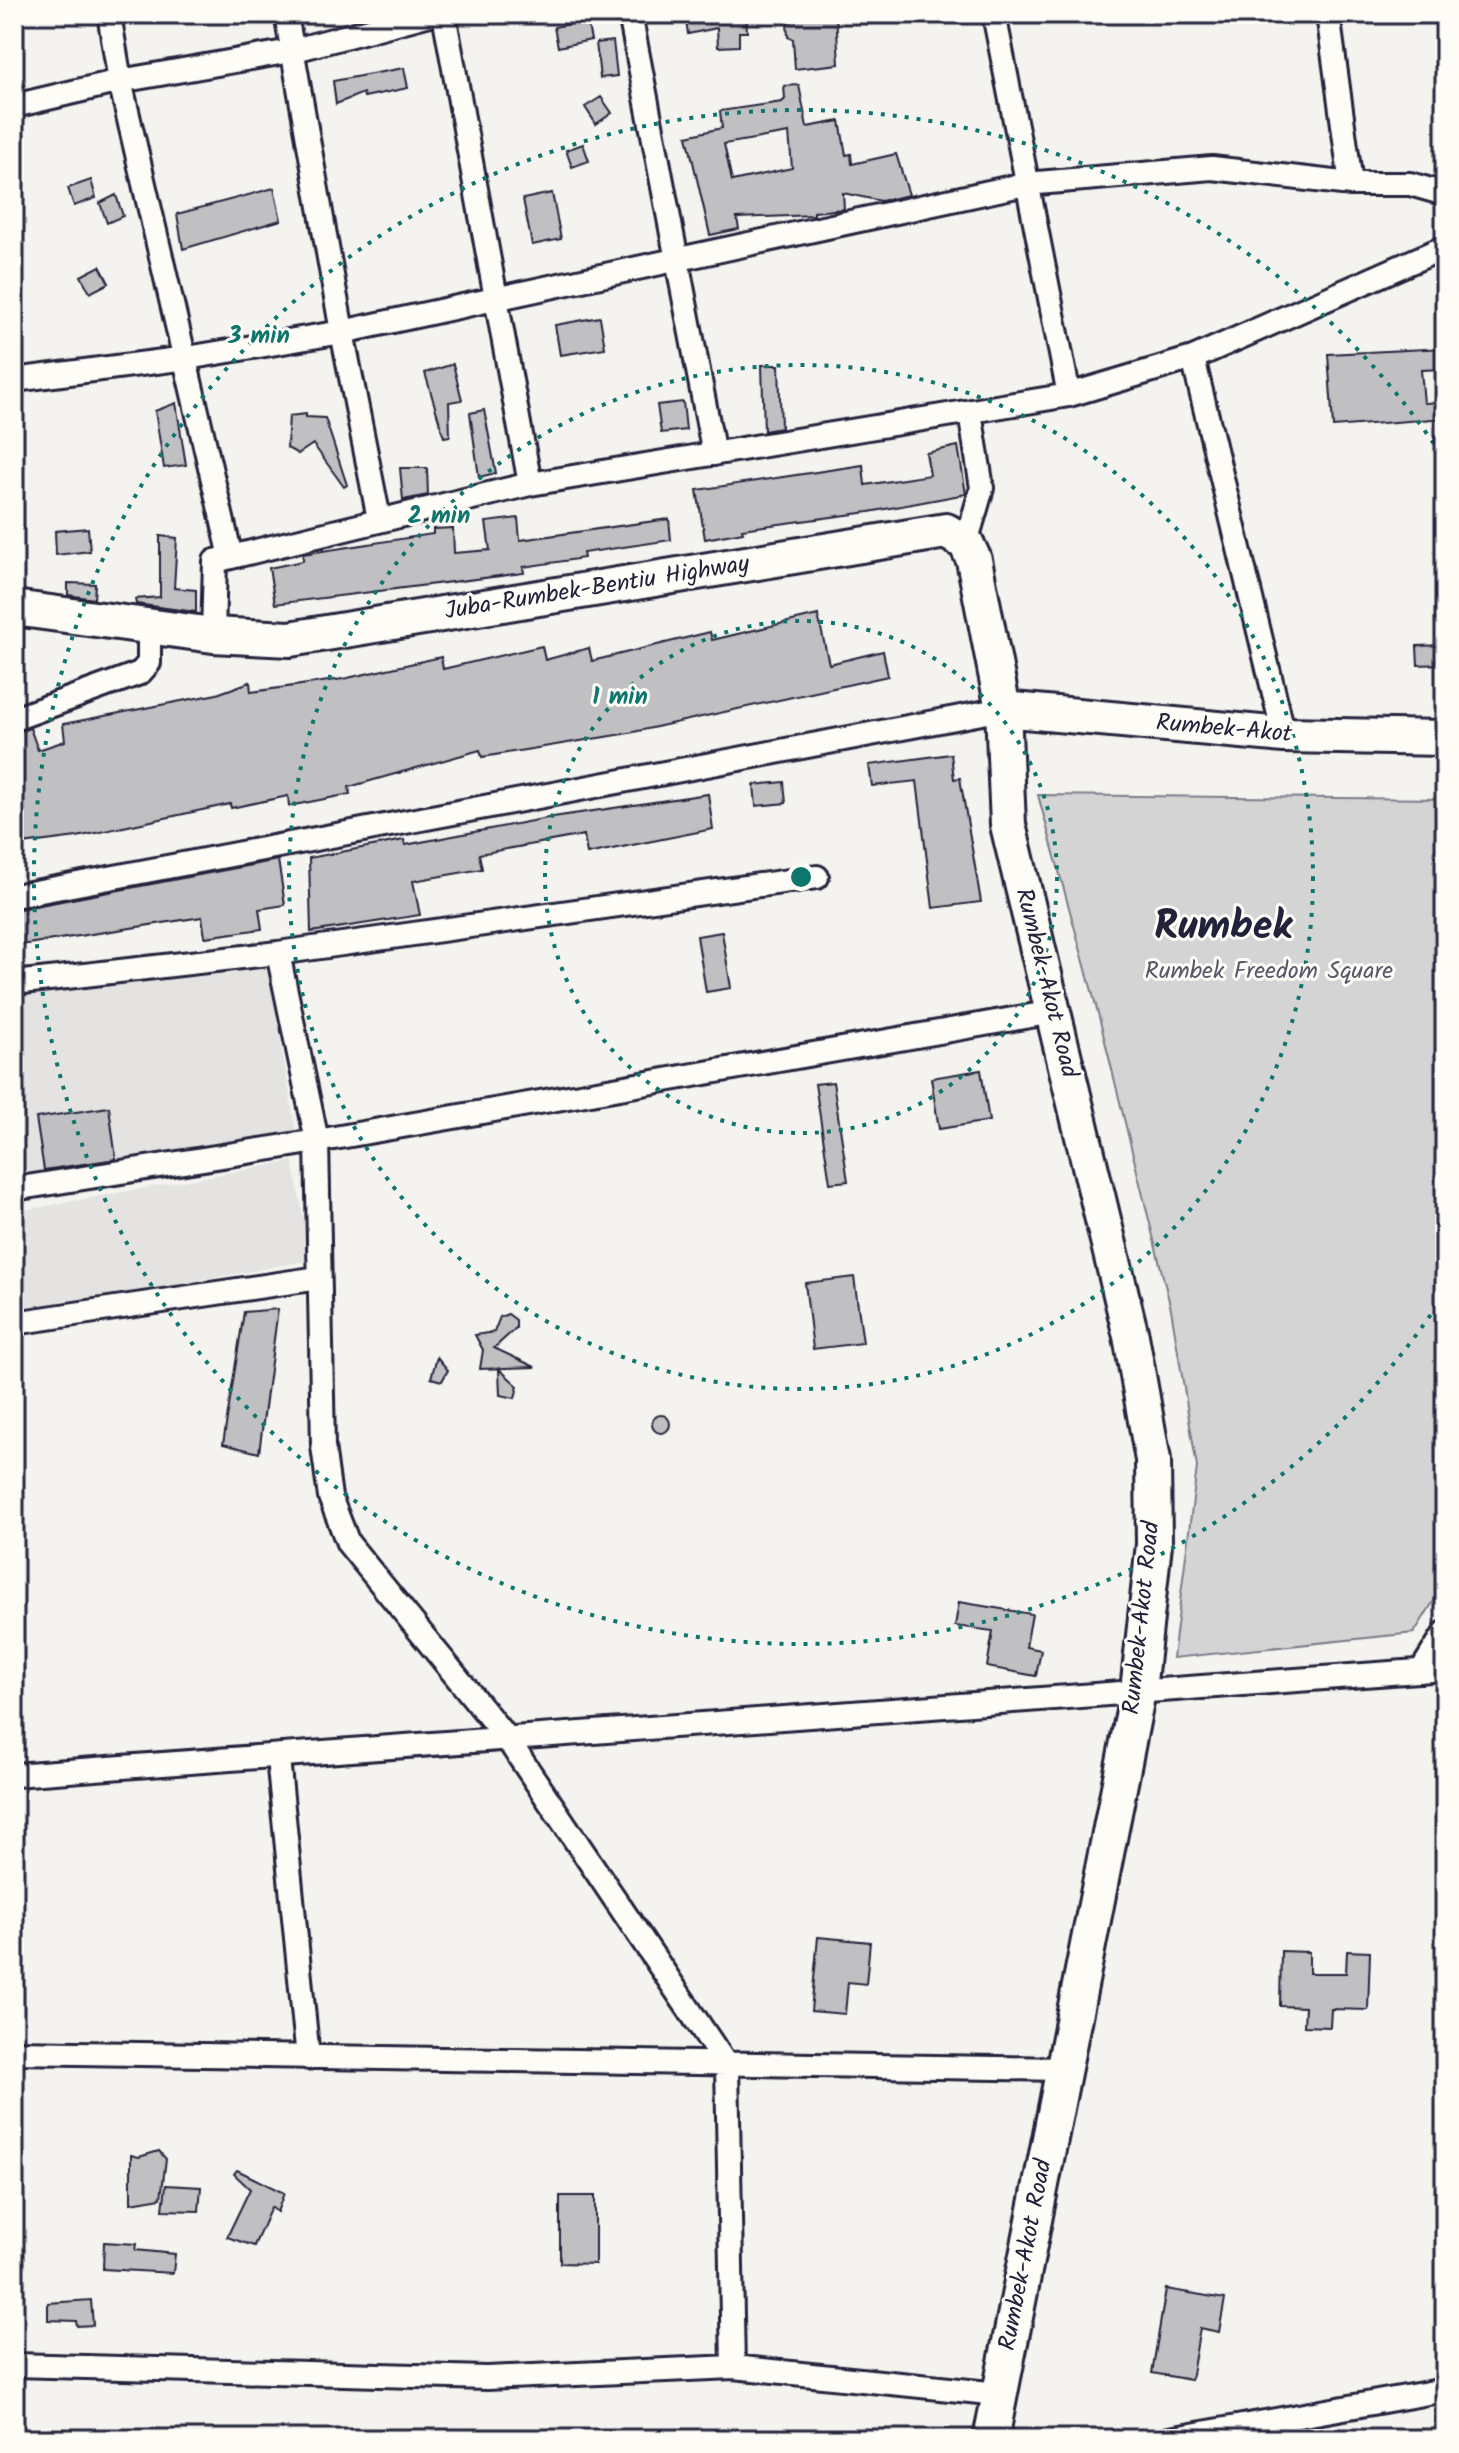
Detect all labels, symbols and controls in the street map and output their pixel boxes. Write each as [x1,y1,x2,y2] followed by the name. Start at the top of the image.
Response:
[227,317,290,356] text: 3 min
[408,497,470,536] text: 2 min
[442,545,753,631] street label: Juba-Rumbek-Bentiu Highway
[592,678,648,717] text: 1 min
[1154,704,1294,754] street label: Rumbek-Akot
[787,863,815,891] centre of rings
[1004,884,1089,1083] street label: Rumbek-Akot Road
[1154,895,1293,959] district label: Rumbek
[1145,952,1393,991] park label: Rumbek Freedom Square
[1112,1518,1172,1717] street label: Rumbek-Akot Road
[988,2155,1064,2354] street label: Rumbek-Akot Road

